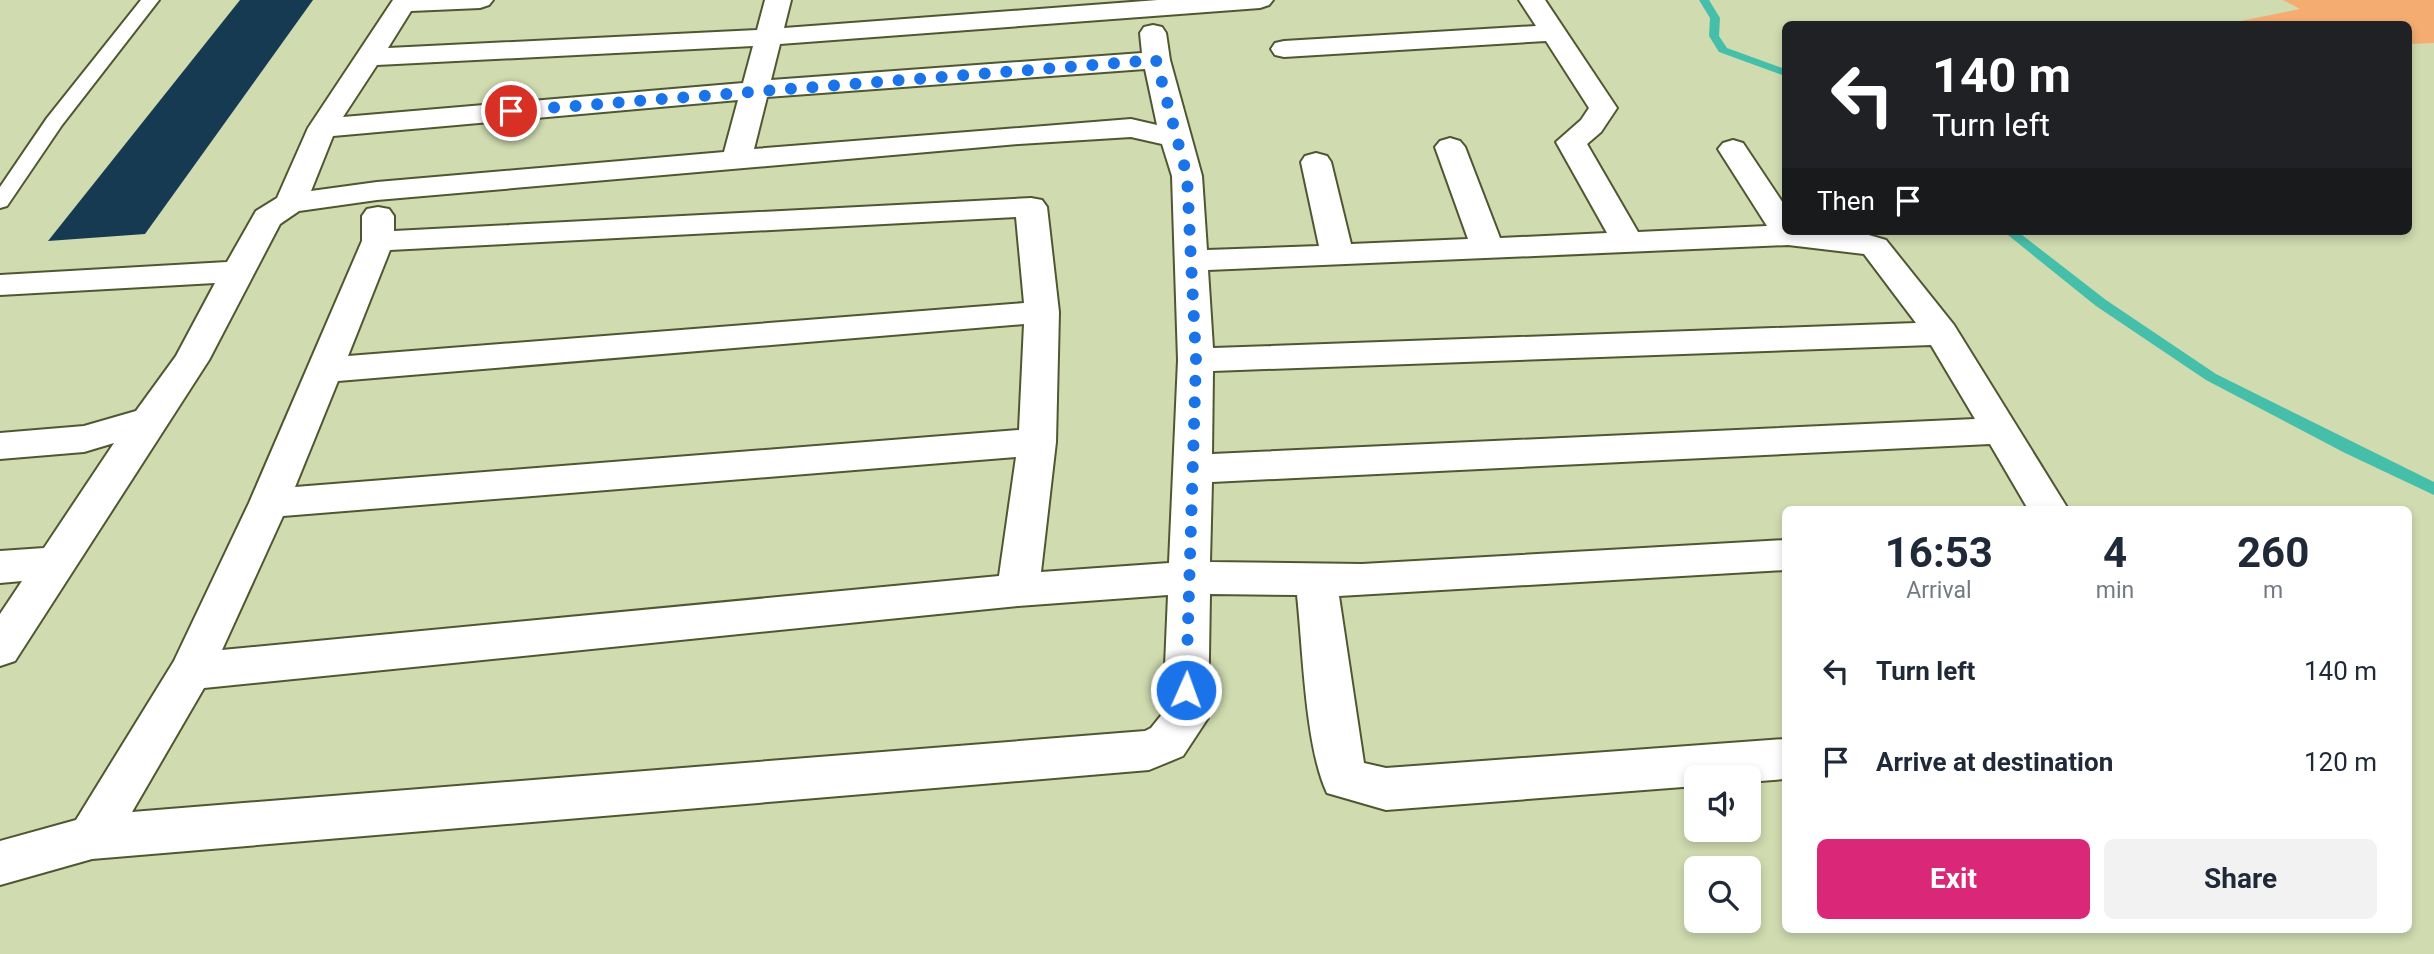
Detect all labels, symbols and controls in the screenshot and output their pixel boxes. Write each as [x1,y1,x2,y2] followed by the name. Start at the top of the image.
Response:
[1932,47,2071,104] text: 140 m
[1817,49,1908,140] icon: left
[481,81,541,141] pin
[492,92,530,130] icon: arrive
[1932,106,2050,144] text: Turn left
[1889,182,1927,220] icon: arrive
[1817,186,1875,216] text: Then
[1885,528,1993,577] text: 16:53
[2103,528,2127,577] text: 4
[2237,528,2309,577] text: 260
[1906,577,1972,604] text: Arrival
[2096,577,2134,604] text: min
[2263,577,2283,604] text: m
[1817,652,1855,690] icon: left
[1149,653,1223,727] position arrow
[1876,656,1975,686] text: Turn left
[2304,656,2377,686] text: 140 m
[1817,743,1855,781] icon: arrive
[1876,747,2113,777] text: Arrive at destination
[2304,747,2377,777] text: 120 m
[1684,765,1761,933] map controls
[1684,765,1761,842] button: sound
[1817,839,2090,919] button: Exit
[2104,839,2377,919] button: Share
[1684,856,1761,933] button: search

